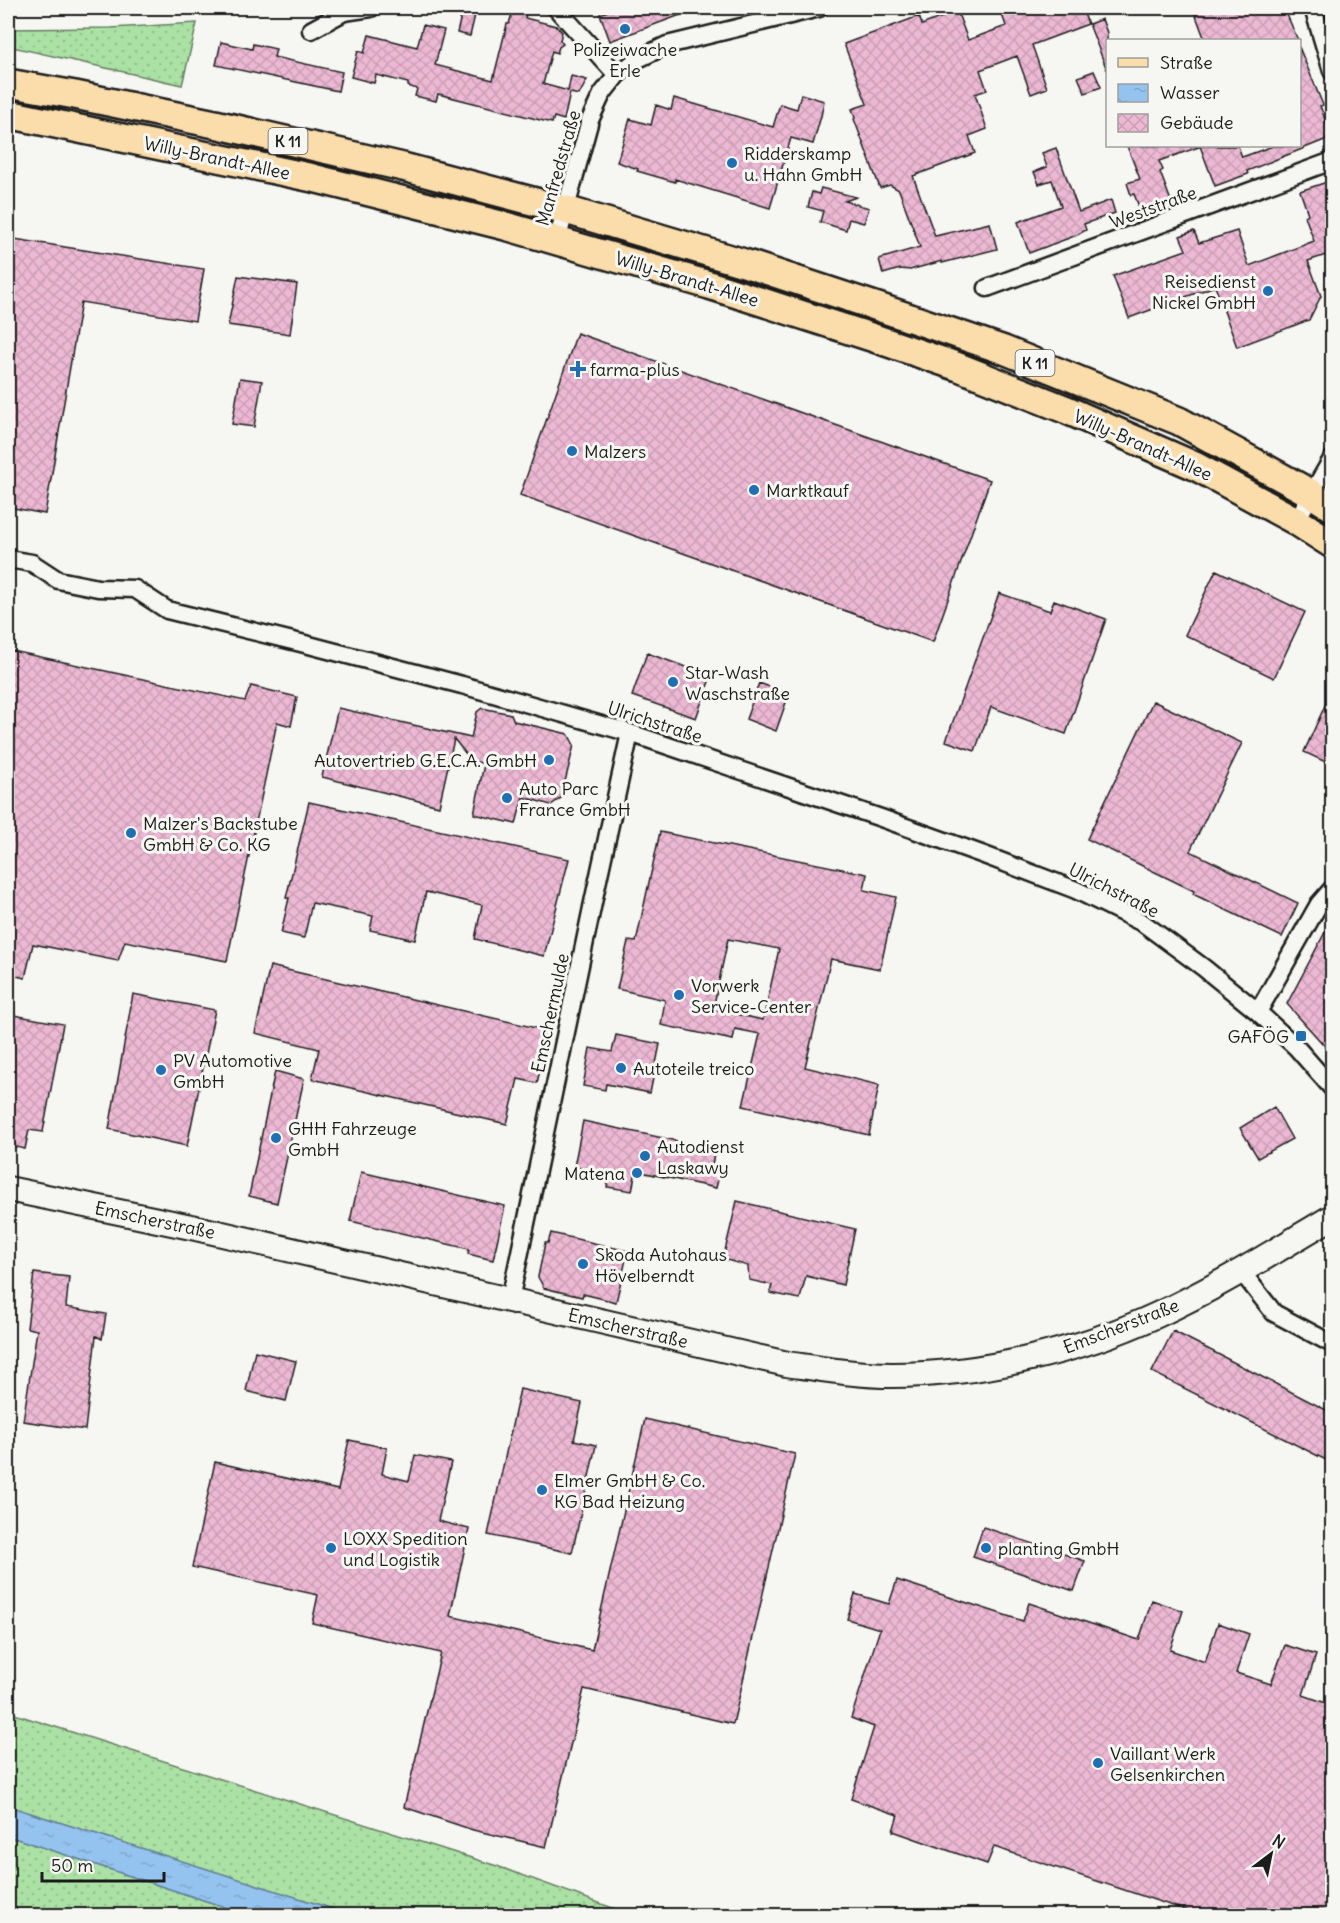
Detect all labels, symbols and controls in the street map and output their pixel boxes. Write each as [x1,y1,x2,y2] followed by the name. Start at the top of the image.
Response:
[618,22,632,36] marker: Polizeiwache Erle
[573,38,677,82] place label: Polizeiwache Erle
[1106,39,1301,147] legend
[1160,51,1213,74] text: Straße
[1160,81,1220,104] text: Wasser
[531,108,585,228] street label: Manfredstraße
[1160,111,1233,134] text: Gebäude
[268,128,308,154] road number: K 11
[142,131,292,185] street label: Willy-Brandt-Allee
[744,142,863,186] place label: Ridderskamp u. Hahn GmbH
[725,156,739,170] marker: Ridderskamp u. Hahn GmbH
[1106,181,1200,233] street label: Weststraße
[612,246,762,312] street label: Willy-Brandt-Allee
[1152,270,1256,314] place label: Reisedienst Nickel GmbH
[1261,284,1275,298] marker: Reisedienst Nickel GmbH
[1016,350,1054,376] road number: K 11
[590,358,680,381] place label: farma-plus
[571,362,585,376] marker: farma-plus
[1070,404,1216,486] street label: Willy-Brandt-Allee
[584,440,646,463] place label: Malzers
[565,444,579,458] marker: Malzers
[766,479,850,502] place label: Marktkauf
[747,483,761,497] marker: Marktkauf
[685,661,790,705] place label: Star-Wash Waschstraße
[666,675,680,689] marker: Star-Wash Waschstraße
[605,696,705,748] street label: Ulrichstraße
[314,749,537,772] place label: Autovertrieb G.E.C.A. GmbH
[542,753,556,767] marker: Autovertrieb G.E.C.A. GmbH
[519,777,631,821] place label: Auto Parc France GmbH
[500,791,514,805] marker: Auto Parc France GmbH
[143,812,298,856] place label: Malzer's Backstube GmbH & Co. KG
[124,826,138,840] marker: Malzer's Backstube GmbH & Co. KG
[1065,857,1163,923] street label: Ulrichstraße
[526,951,574,1075] street label: Emschermulde
[691,974,812,1018] place label: Vorwerk Service-Center
[672,988,686,1002] marker: Vorwerk Service-Center
[1227,1025,1289,1048] place label: GAFÖG
[1294,1029,1308,1043] marker: GAFÖG
[173,1049,292,1093] place label: PV Automotive GmbH
[633,1057,754,1080] place label: Autoteile treico
[614,1061,628,1075] marker: Autoteile treico
[154,1063,168,1077] marker: PV Automotive GmbH
[288,1117,417,1161] place label: GHH Fahrzeuge GmbH
[269,1131,283,1145] marker: GHH Fahrzeuge GmbH
[657,1135,744,1179] place label: Autodienst Laskawy
[638,1149,652,1163] marker: Autodienst Laskawy
[564,1162,625,1185] place label: Matena
[630,1166,644,1180] marker: Matena
[93,1196,217,1244] street label: Emscherstraße
[595,1243,727,1287] place label: Skoda Autohaus Hövelberndt
[576,1257,590,1271] marker: Skoda Autohaus Hövelberndt
[1060,1293,1182,1359] street label: Emscherstraße
[566,1303,690,1353] street label: Emscherstraße
[554,1469,705,1513] place label: Elmer GmbH & Co. KG Bad Heizung
[535,1483,549,1497] marker: Elmer GmbH & Co. KG Bad Heizung
[343,1527,468,1571] place label: LOXX Spedition und Logistik
[998,1537,1119,1560] place label: planting GmbH
[324,1541,338,1555] marker: LOXX Spedition und Logistik
[979,1541,993,1555] marker: planting GmbH
[1110,1742,1225,1786] place label: Vaillant Werk Gelsenkirchen
[1091,1756,1105,1770] marker: Vaillant Werk Gelsenkirchen
[1241,1824,1301,1884] north arrow
[1269,1830,1289,1853] text: N
[42,1845,164,1883] scale bar
[51,1854,93,1877] text: 50 m

